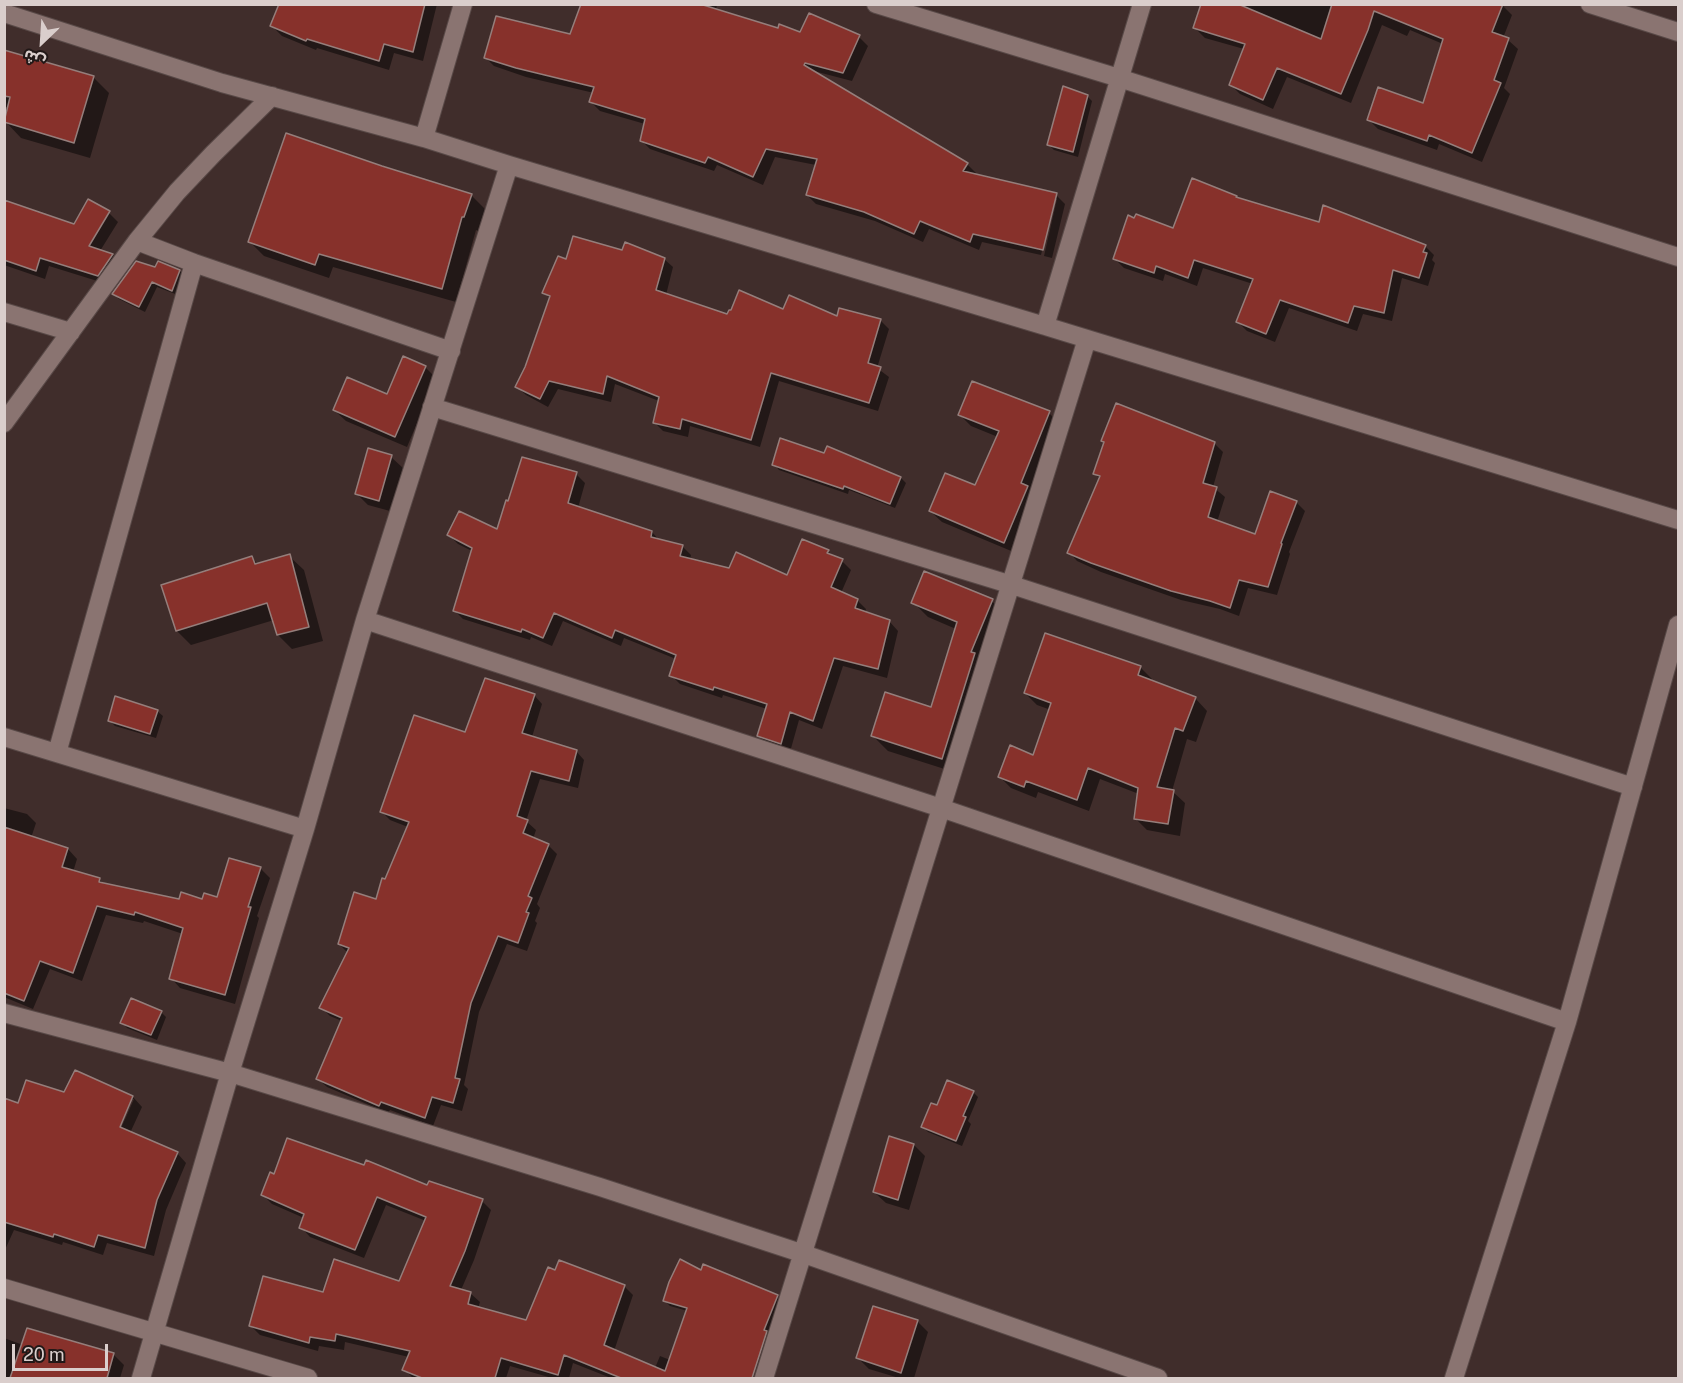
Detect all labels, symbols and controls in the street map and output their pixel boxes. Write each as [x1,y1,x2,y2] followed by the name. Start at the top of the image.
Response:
[12,12,72,72] north arrow
[20,46,48,72] text: ش
[15,1332,111,1370] scale bar
[23,1344,65,1365] text: 20 m

